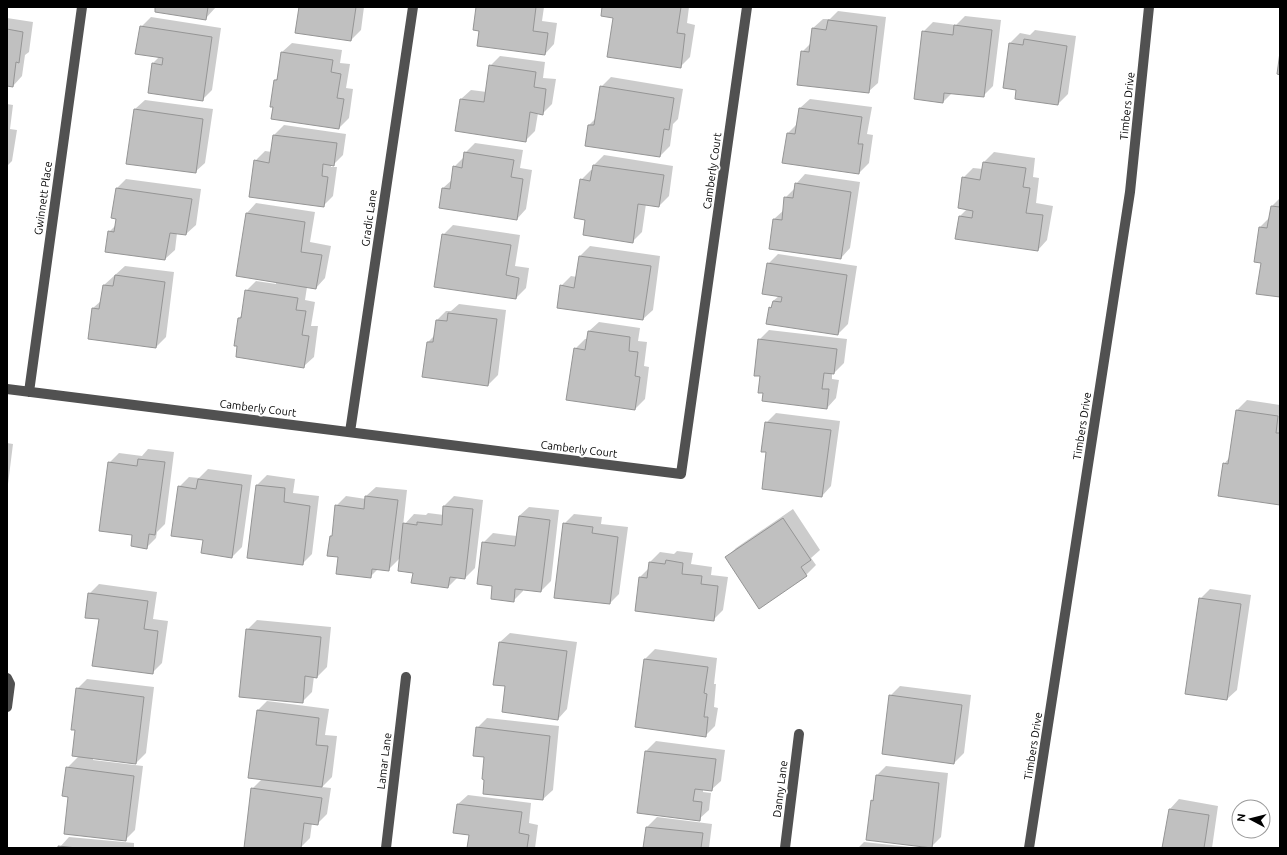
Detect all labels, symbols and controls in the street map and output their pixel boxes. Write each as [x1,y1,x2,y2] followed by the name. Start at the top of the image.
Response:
[1117,71,1137,141] street label: Timbers Drive
[701,131,723,210] street label: Camberly Court
[32,160,54,236] street label: Gwinnett Place
[359,189,379,247] street label: Gradic Lane
[1071,391,1093,461] street label: Timbers Drive
[219,397,298,419] street label: Camberly Court
[540,438,619,460] street label: Camberly Court
[1022,711,1044,781] street label: Timbers Drive
[375,732,393,790] street label: Lamar Lane
[771,760,789,818] street label: Danny Lane
[1231,799,1271,839] north arrow
[1235,813,1248,823] text: N

